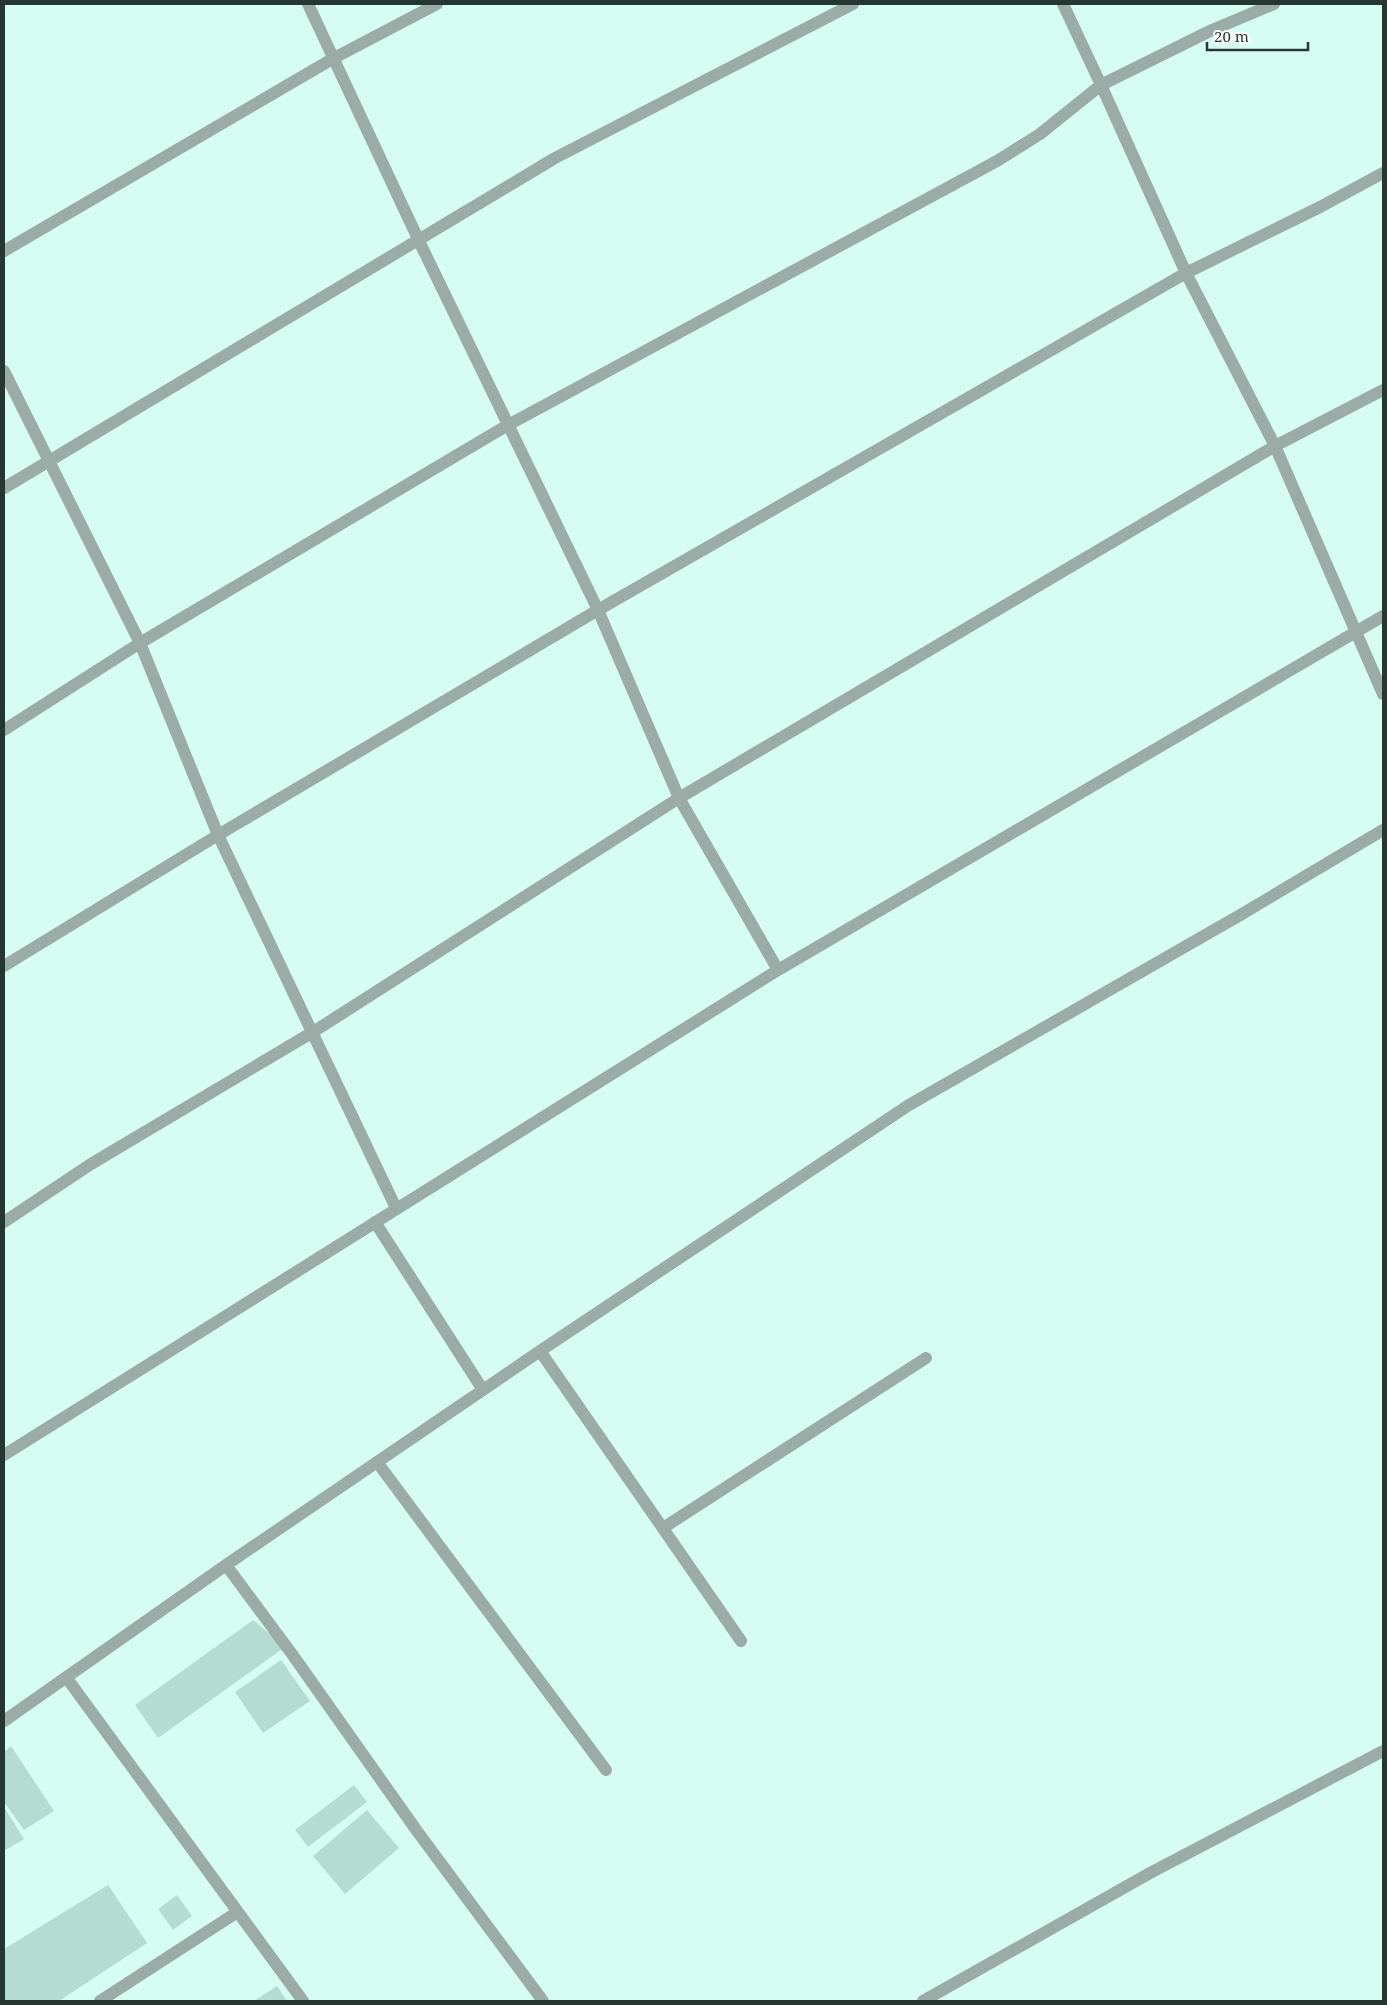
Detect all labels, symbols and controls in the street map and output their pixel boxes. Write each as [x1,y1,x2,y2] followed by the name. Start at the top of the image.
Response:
[1207,20,1308,52] scale bar
[1214,26,1249,46] text: 20 m

